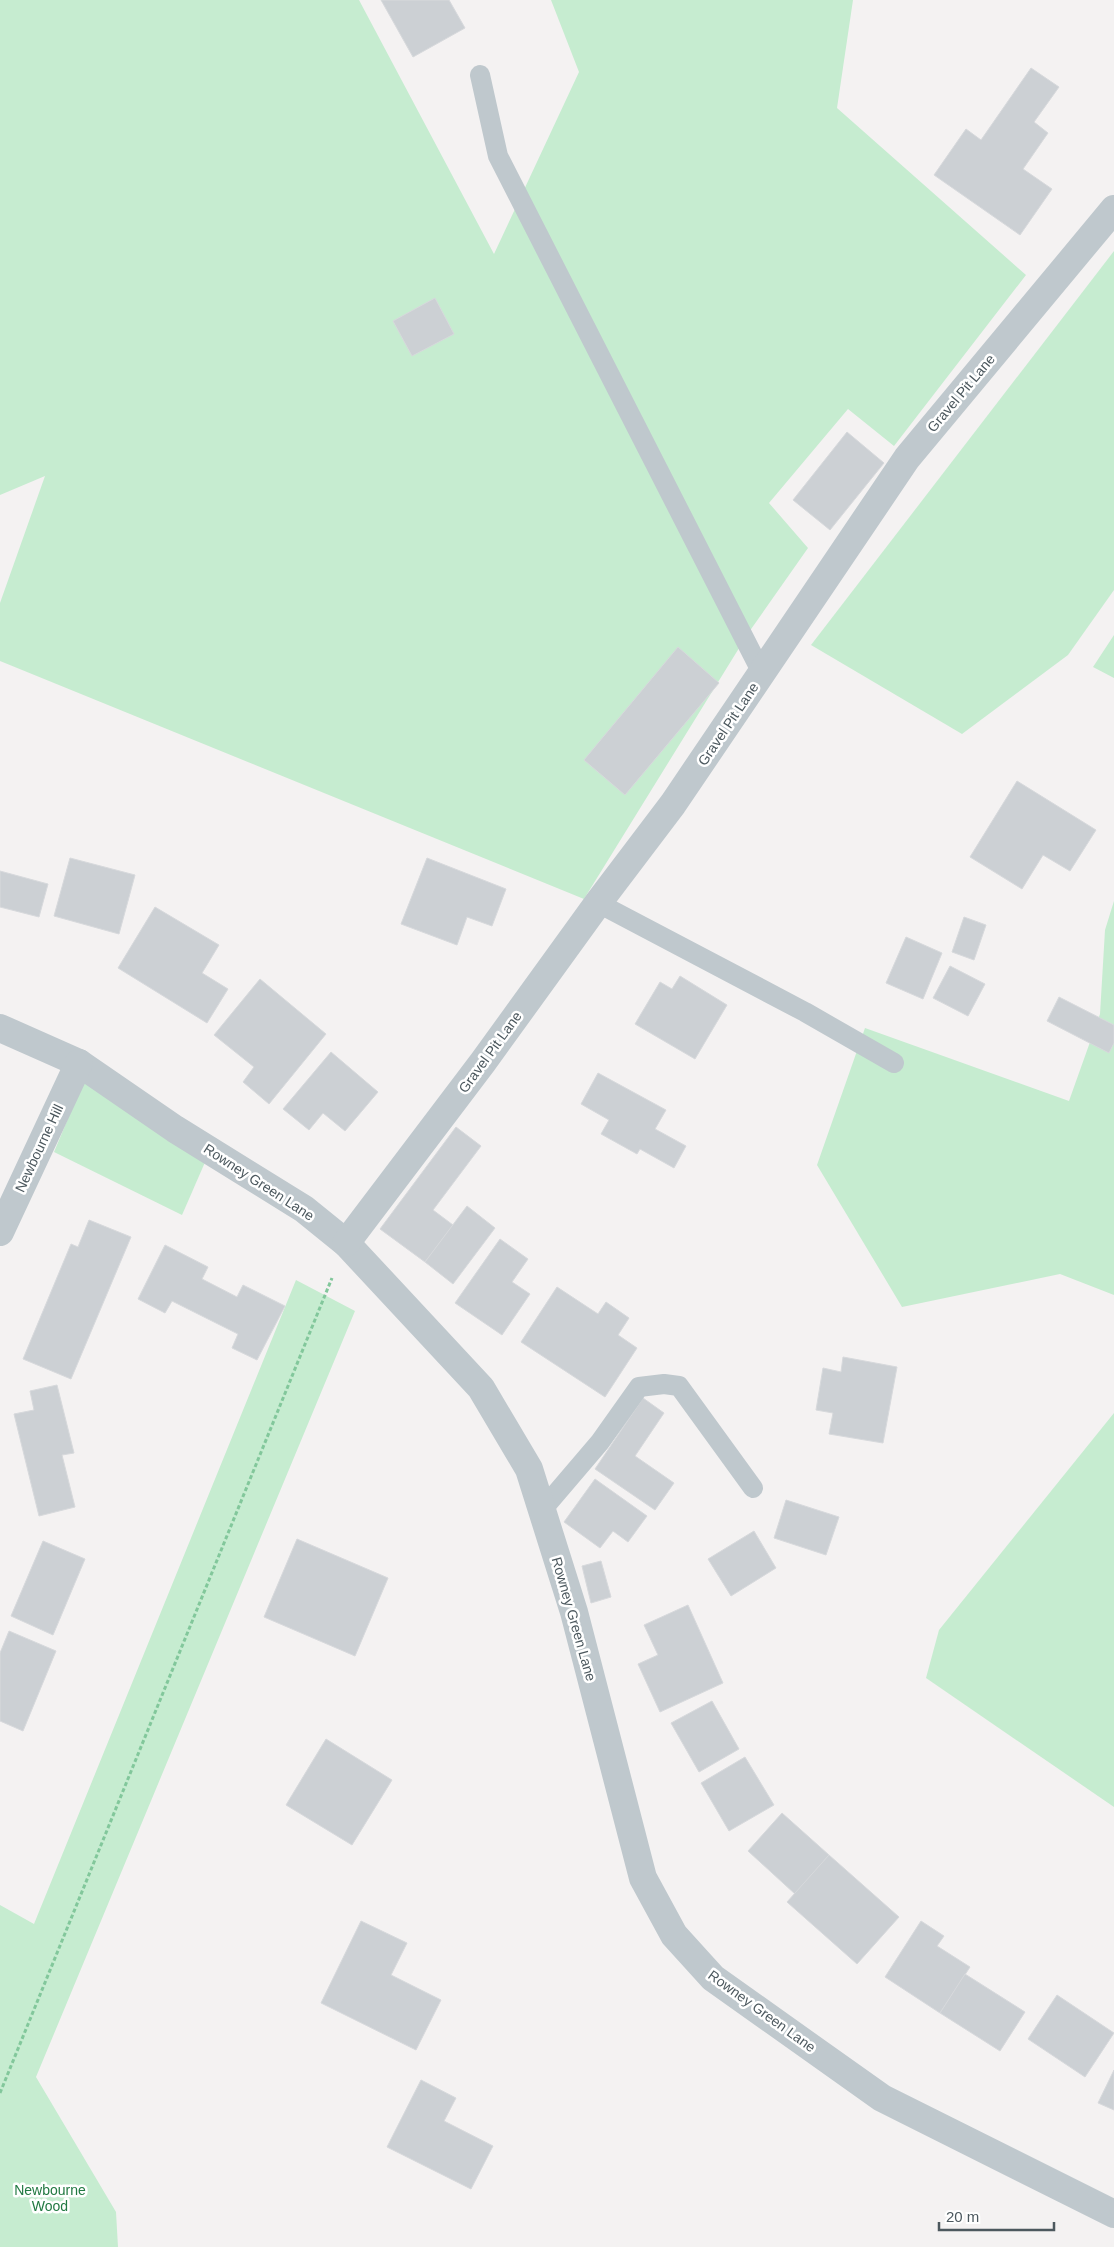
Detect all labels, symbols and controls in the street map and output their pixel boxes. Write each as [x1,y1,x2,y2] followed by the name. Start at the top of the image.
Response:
[924,351,998,435] street label: Gravel Pit Lane
[694,679,762,768] street label: Gravel Pit Lane
[455,1008,525,1096] street label: Gravel Pit Lane
[12,1102,66,1194] street label: Newbourne Hill
[201,1140,317,1224] street label: Rowney Green Lane
[549,1555,599,1683] street label: Rowney Green Lane
[705,1967,819,2055] street label: Rowney Green Lane
[14,2182,86,2214] park label: Newbourne Wood
[939,2200,1054,2232] scale bar
[946,2208,979,2225] text: 20 m

